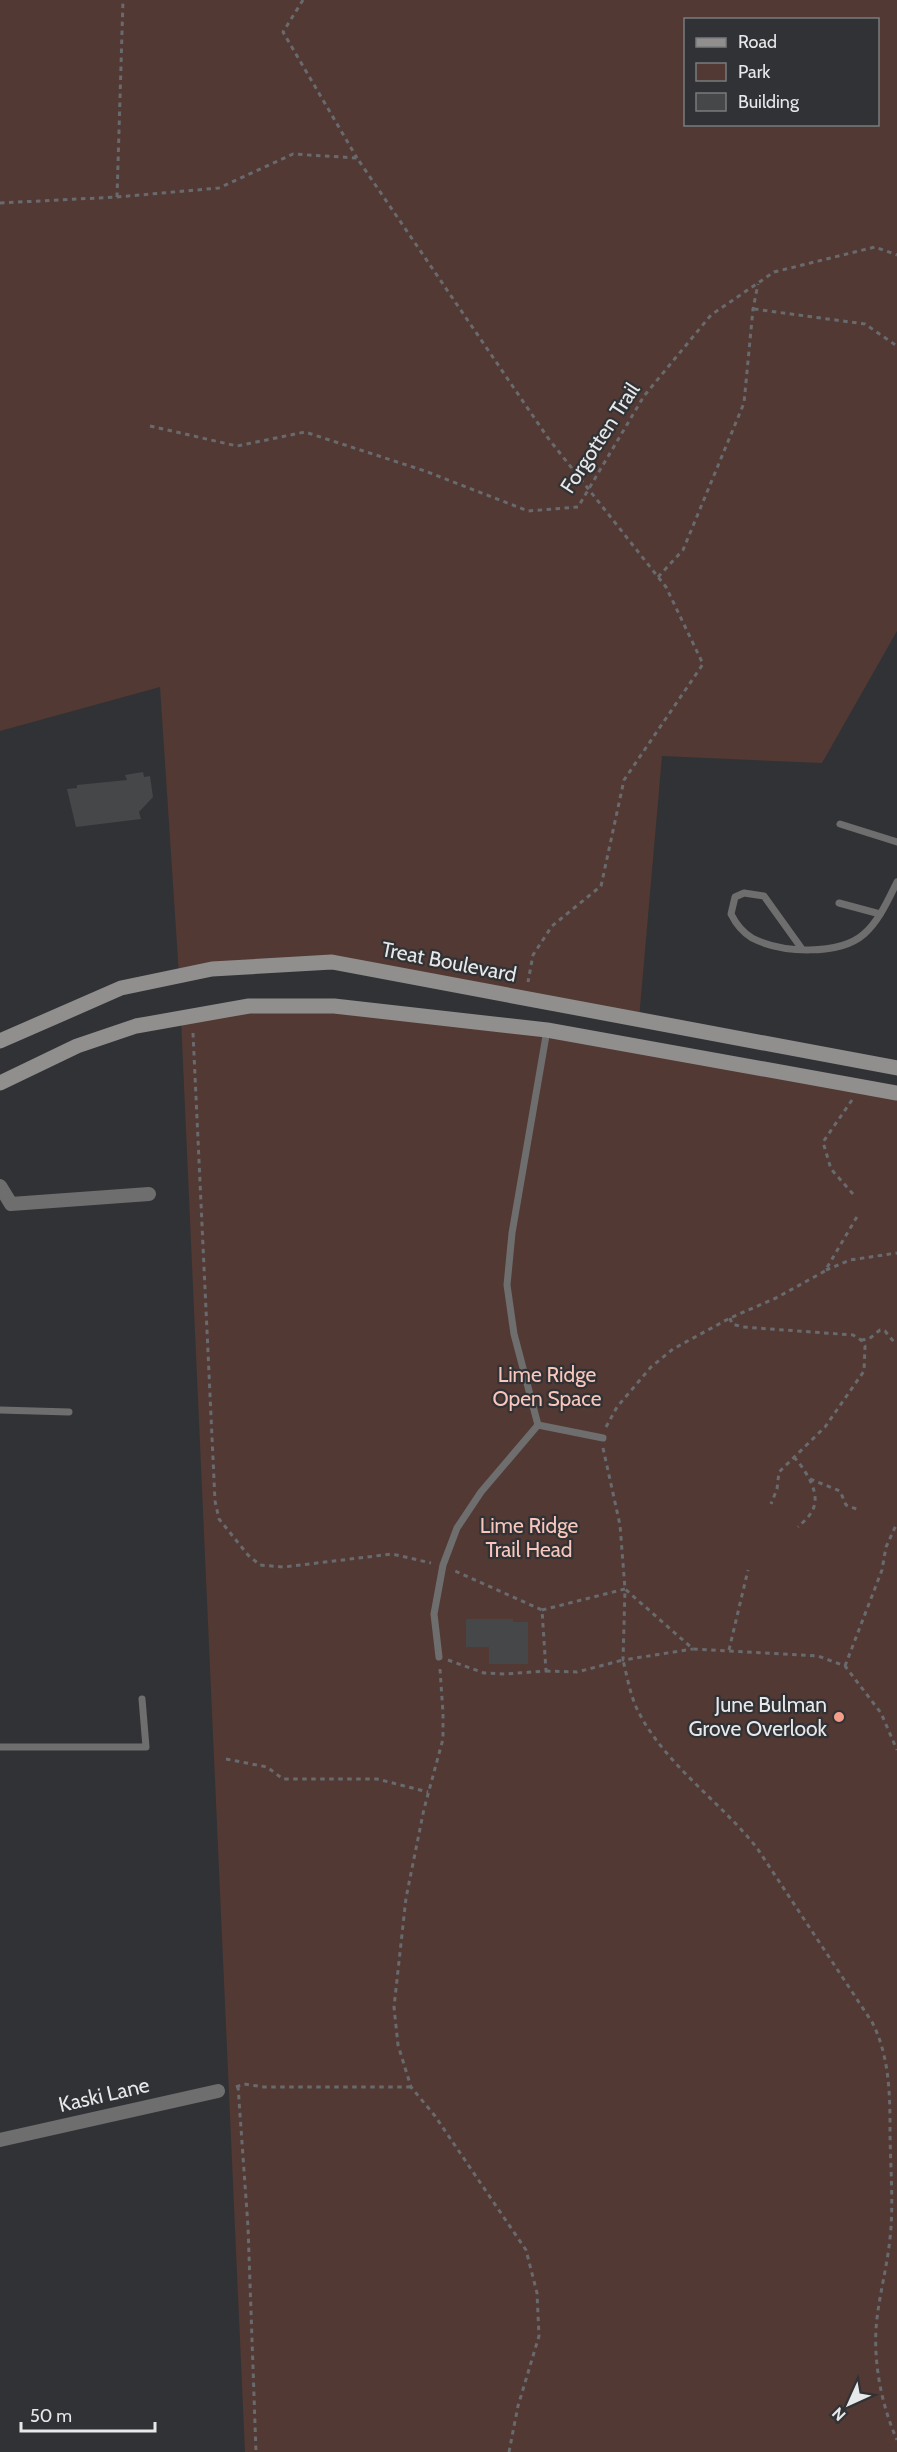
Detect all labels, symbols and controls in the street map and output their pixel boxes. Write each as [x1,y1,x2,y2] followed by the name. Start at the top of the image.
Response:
[684,18,879,126] legend
[738,31,777,53] text: Road
[738,61,771,83] text: Park
[738,91,800,113] text: Building
[555,378,645,498] street label: Forgotten Trail
[379,936,519,987] street label: Treat Boulevard
[493,1362,602,1411] park label: Lime Ridge Open Space
[480,1513,579,1562] park label: Lime Ridge Trail Head
[689,1692,828,1741] place label: June Bulman Grove Overlook
[832,1710,846,1724] marker: June Bulman Grove Overlook
[56,2072,152,2117] street label: Kaski Lane
[819,2374,879,2434] north arrow
[21,2395,154,2433] scale bar
[828,2404,849,2425] text: N
[30,2405,72,2427] text: 50 m

